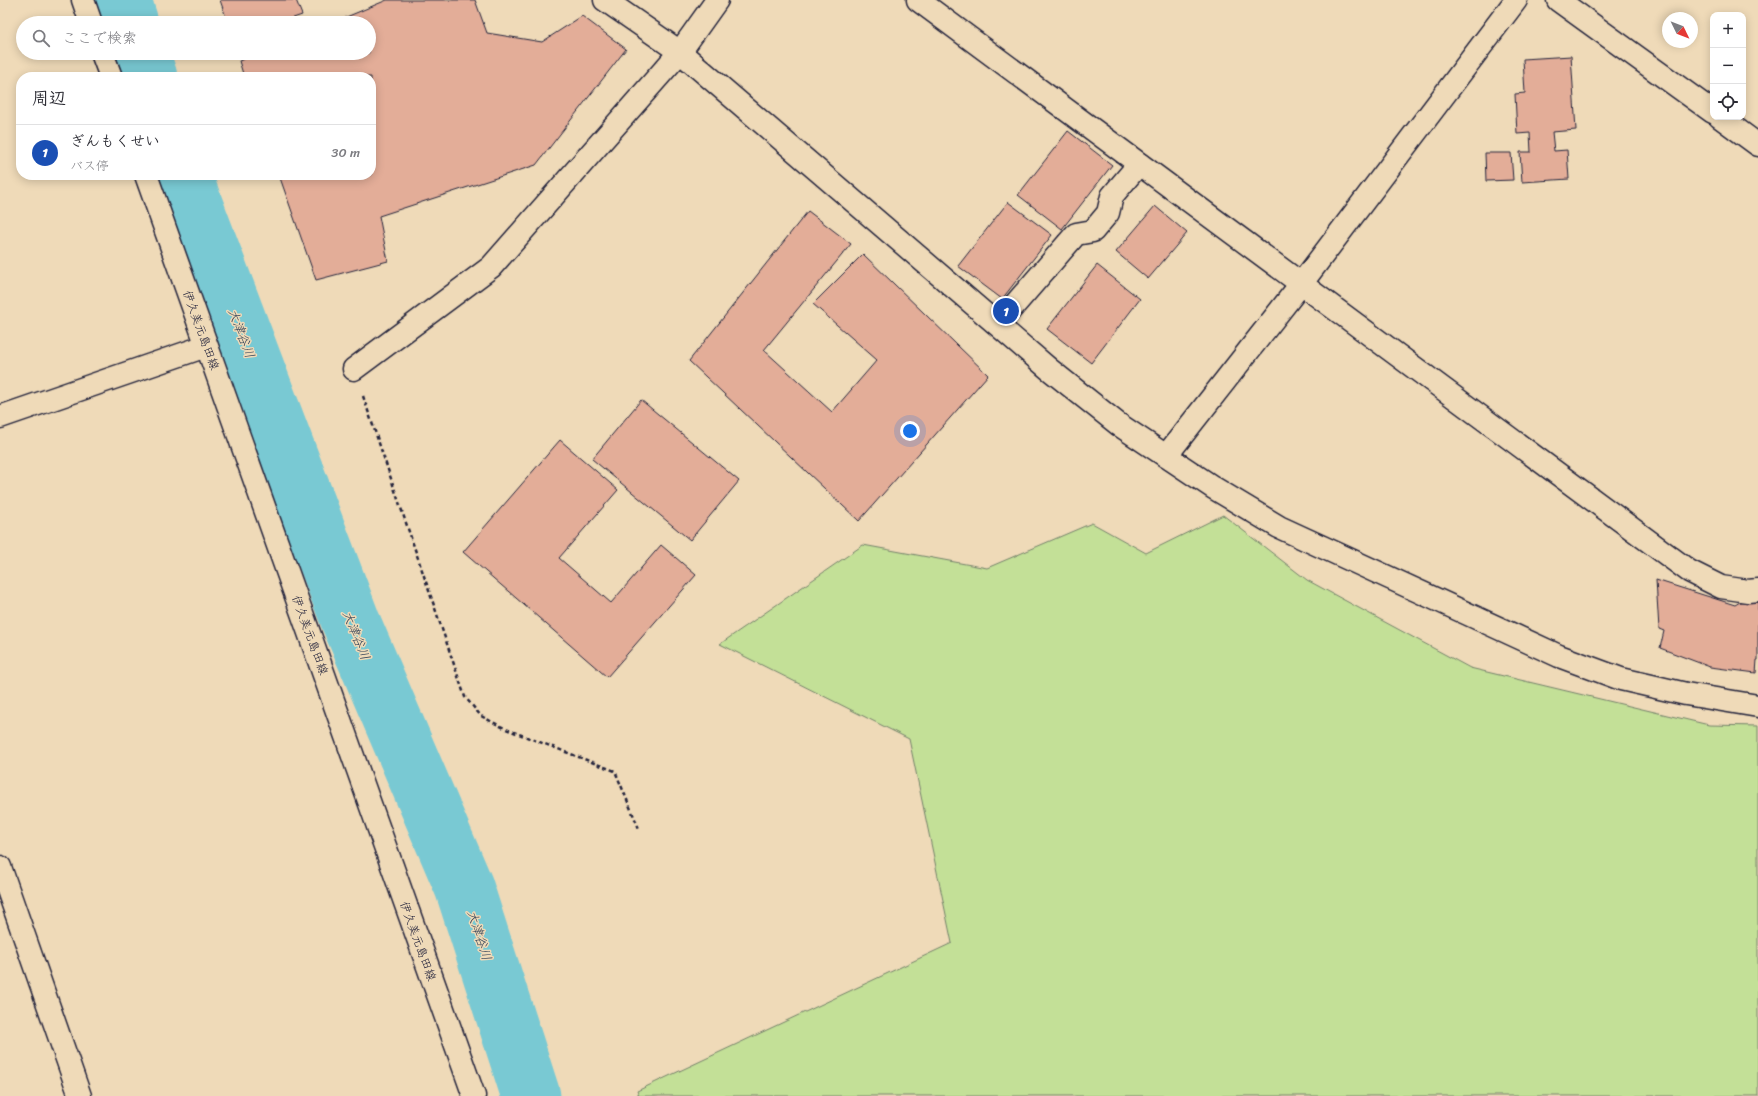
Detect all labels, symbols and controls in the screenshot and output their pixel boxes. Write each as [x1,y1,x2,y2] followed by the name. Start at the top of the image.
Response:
[1662,12,1698,48] north arrow
[1710,12,1746,120] map controls
[1710,12,1746,48] button: +
[16,16,376,60] search box
[62,25,137,51] text: ここで検索
[30,27,52,49] icon: search
[1710,48,1746,84] button: −
[32,83,66,113] text: 周辺
[1710,84,1746,120] button: locate
[70,128,160,154] text: ぎんもくせい
[42,141,48,164] text: 1
[331,141,360,164] text: 30 m
[70,154,109,177] text: バス停
[176,287,226,373] street label: 伊久美元島田線
[993,296,1019,326] pin: 1
[221,305,262,362] water label: 大津谷川
[900,421,920,441] your location
[285,592,335,678] street label: 伊久美元島田線
[336,607,377,664] water label: 大津谷川
[393,898,443,984] street label: 伊久美元島田線
[461,907,498,963] water label: 大津谷川

